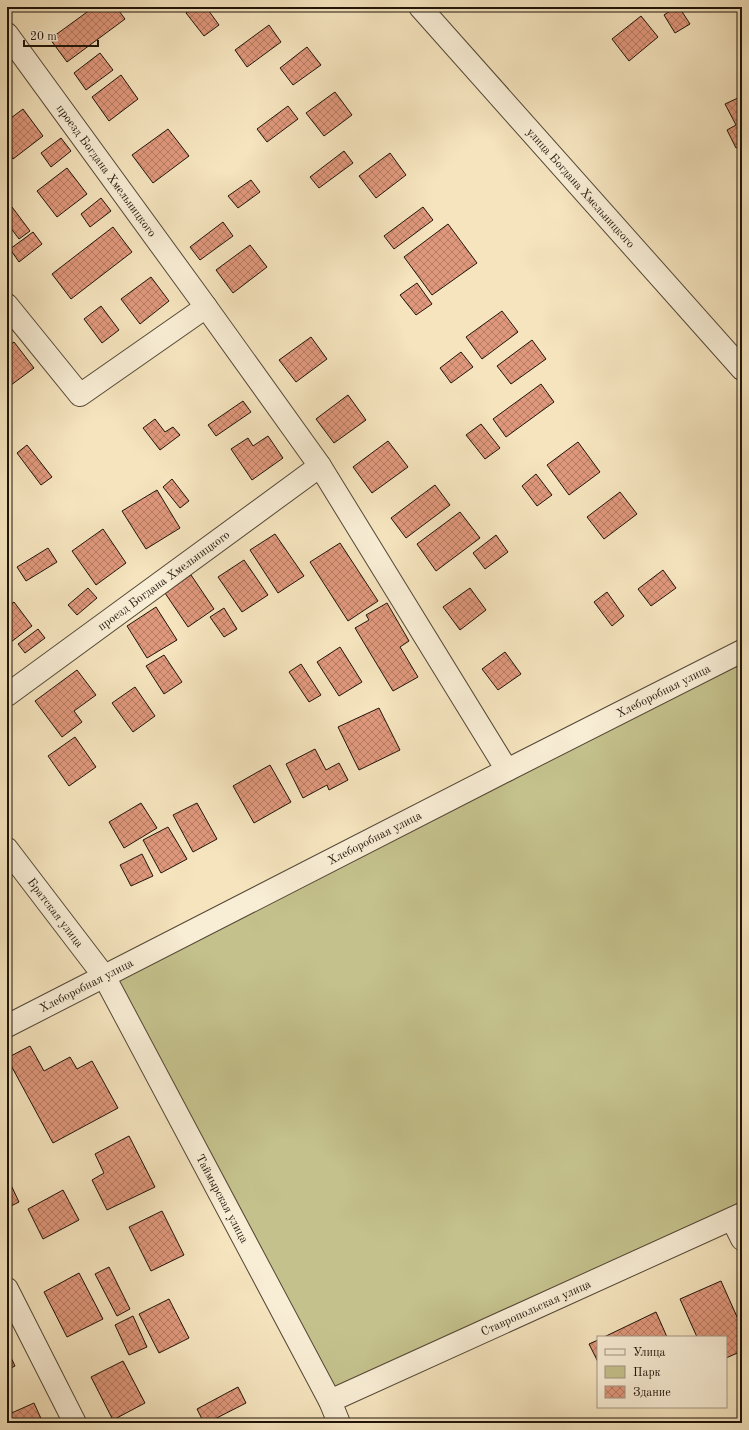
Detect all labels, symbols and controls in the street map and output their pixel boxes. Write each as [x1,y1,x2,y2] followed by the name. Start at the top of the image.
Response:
[24,22,98,48] scale bar
[30,31,57,43] text: 20 m
[54,103,158,240] street label: проезд Богдана Хмельницкого
[524,126,636,251] street label: улица Богдана Хмельницкого
[96,529,232,633] street label: проезд Богдана Хмельницкого
[615,663,713,720] street label: Хлеборобная улица
[326,810,424,868] street label: Хлеборобная улица
[25,876,85,950] street label: Братская улица
[38,957,136,1015] street label: Хлеборобная улица
[193,1153,250,1245] street label: Таймырская улица
[479,1278,593,1339] street label: Ставропольская улица
[597,1336,727,1408] legend
[633,1347,666,1359] text: Улица
[633,1367,661,1379] text: Парк
[633,1387,671,1399] text: Здание

